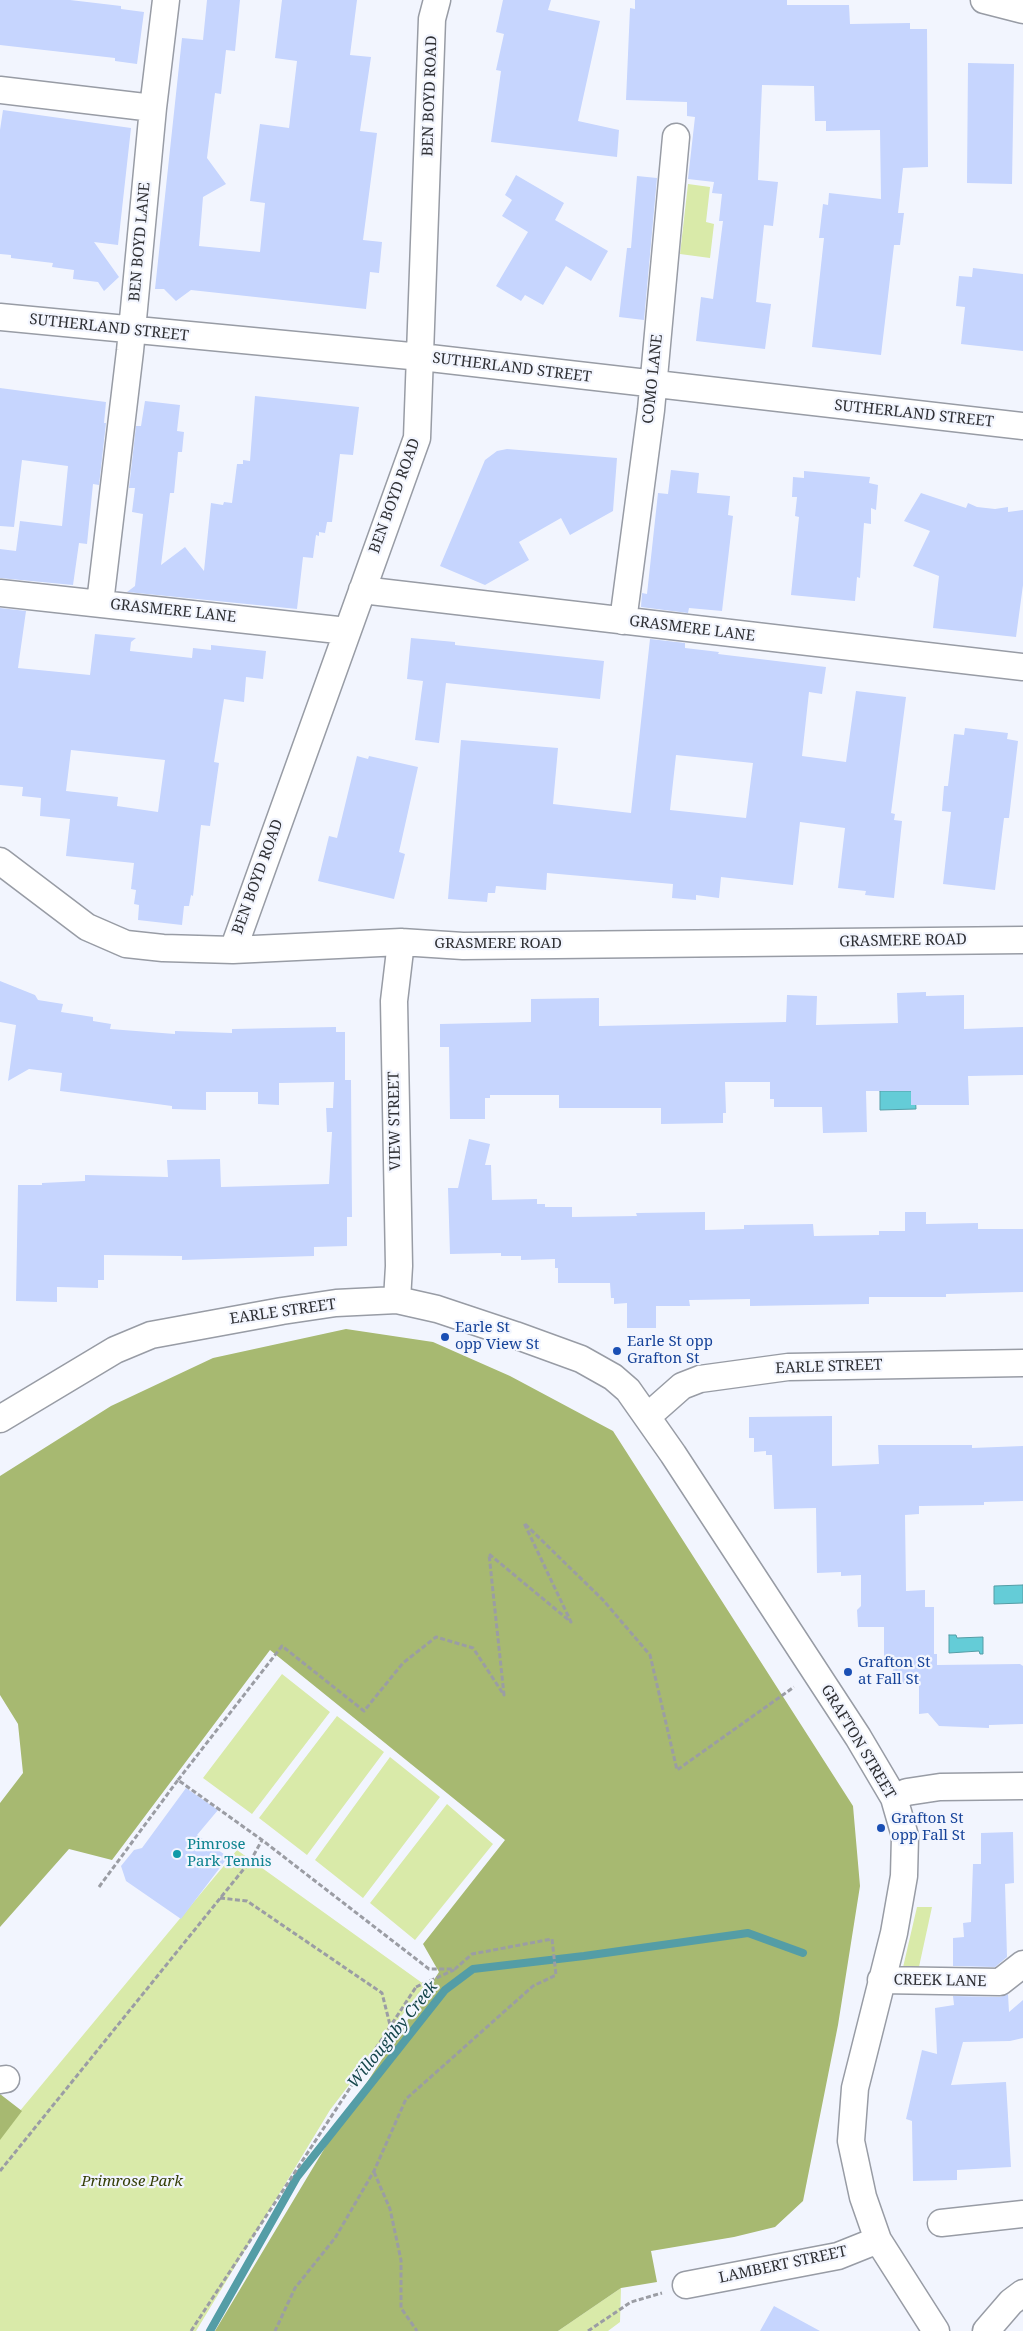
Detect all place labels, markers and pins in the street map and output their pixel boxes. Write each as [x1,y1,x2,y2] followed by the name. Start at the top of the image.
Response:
[455,1319,539,1354] place label: Earle St opp View St
[439,1331,451,1343] marker: Earle St opp View St
[627,1333,713,1368] place label: Earle St opp Grafton St
[611,1345,623,1357] marker: Earle St opp Grafton St
[858,1654,930,1689] place label: Grafton St at Fall St
[842,1666,854,1678] marker: Grafton St at Fall St
[891,1810,965,1845] place label: Grafton St opp Fall St
[875,1822,887,1834] marker: Grafton St opp Fall St
[187,1836,272,1871] place label: Pimrose Park Tennis
[171,1848,183,1860] marker: Pimrose Park Tennis

